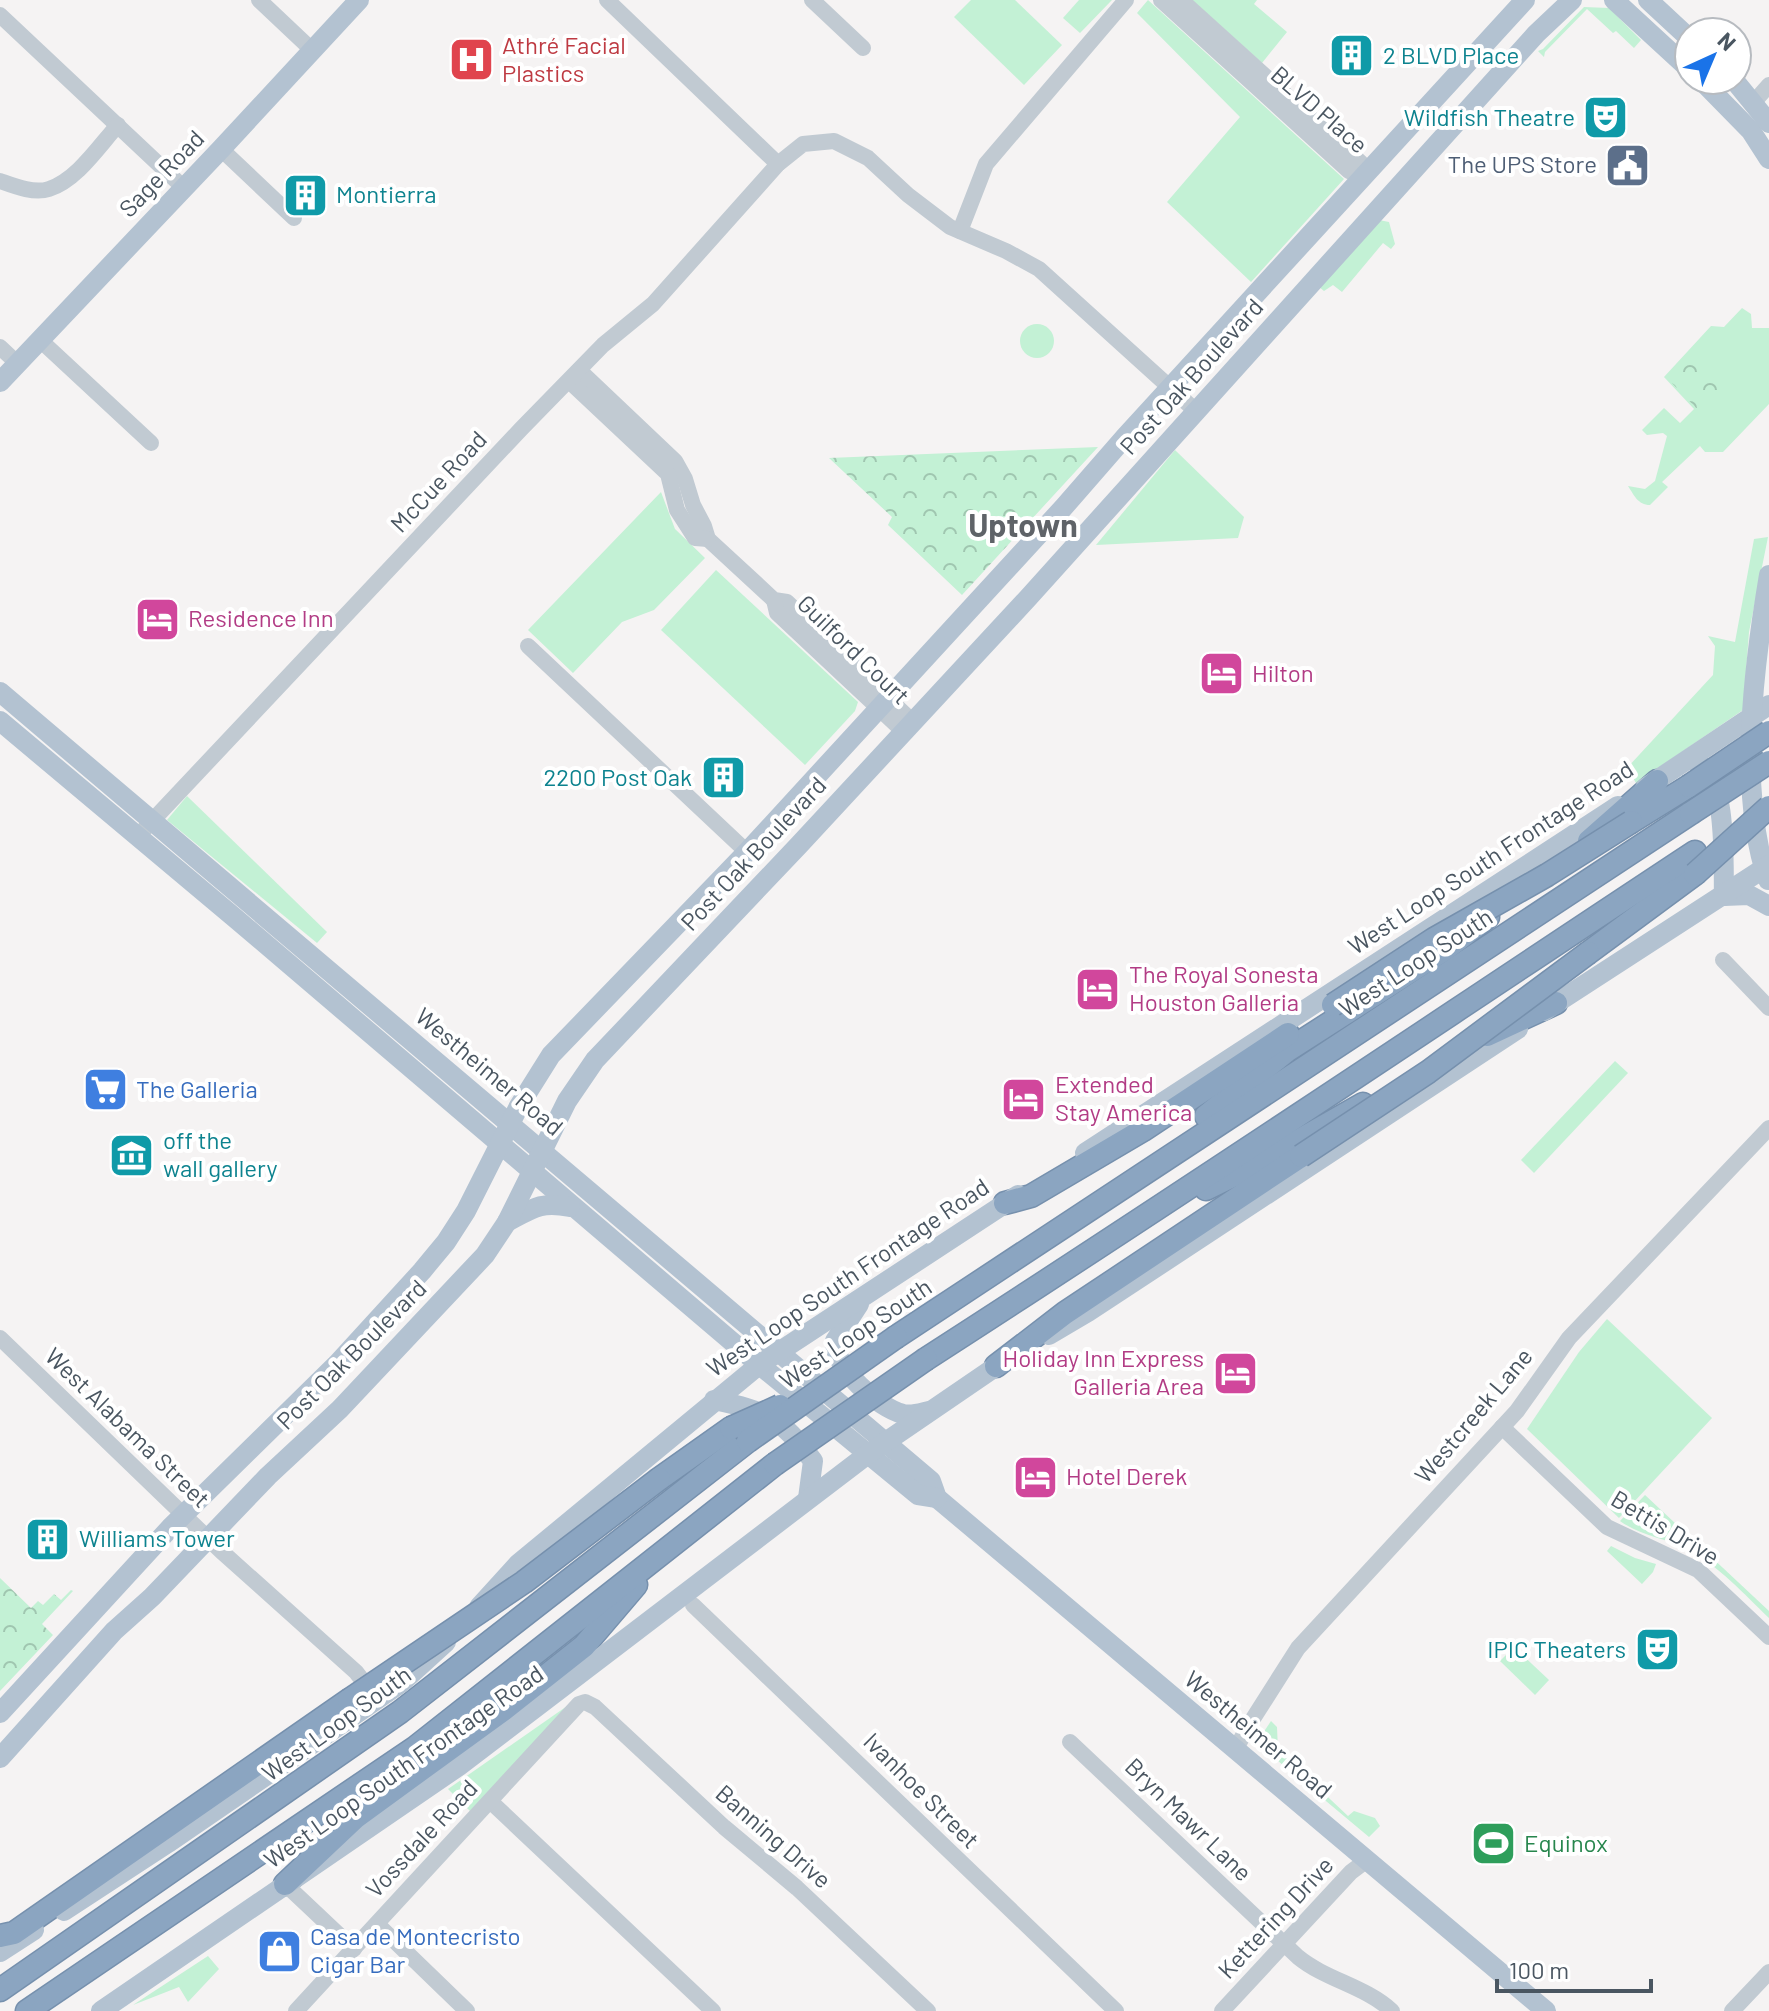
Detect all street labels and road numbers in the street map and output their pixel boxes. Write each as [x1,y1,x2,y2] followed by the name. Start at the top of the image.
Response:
[1266,59,1374,159] street label: BLVD Place
[112,123,209,222] street label: Sage Road
[1113,292,1269,460] street label: Post Oak Boulevard
[384,424,492,538] street label: McCue Road
[792,588,916,710] street label: Guilford Court
[1343,755,1639,961] street label: West Loop South Frontage Road
[674,770,832,936] street label: Post Oak Boulevard
[1334,903,1498,1023] street label: West Loop South
[410,1001,570,1141] street label: Westheimer Road
[701,1173,995,1383] street label: West Loop South Frontage Road
[270,1273,432,1435] street label: Post Oak Boulevard
[775,1273,937,1395] street label: West Loop South
[40,1341,216,1513] street label: West Alabama Street
[1408,1342,1538,1488] street label: Westcreek Lane
[1606,1483,1725,1570] street label: Bettis Drive
[258,1658,548,1874] street label: West Loop South Frontage Road
[256,1659,416,1787] street label: West Loop South
[1179,1664,1339,1804] street label: Westheimer Road
[858,1726,986,1854] street label: Ivanhoe Street
[1120,1751,1258,1887] street label: Bryn Mawr Lane
[359,1773,483,1903] street label: Vossdale Road
[710,1778,838,1894] street label: Banning Drive
[1211,1850,1339,1984] street label: Kettering Drive

